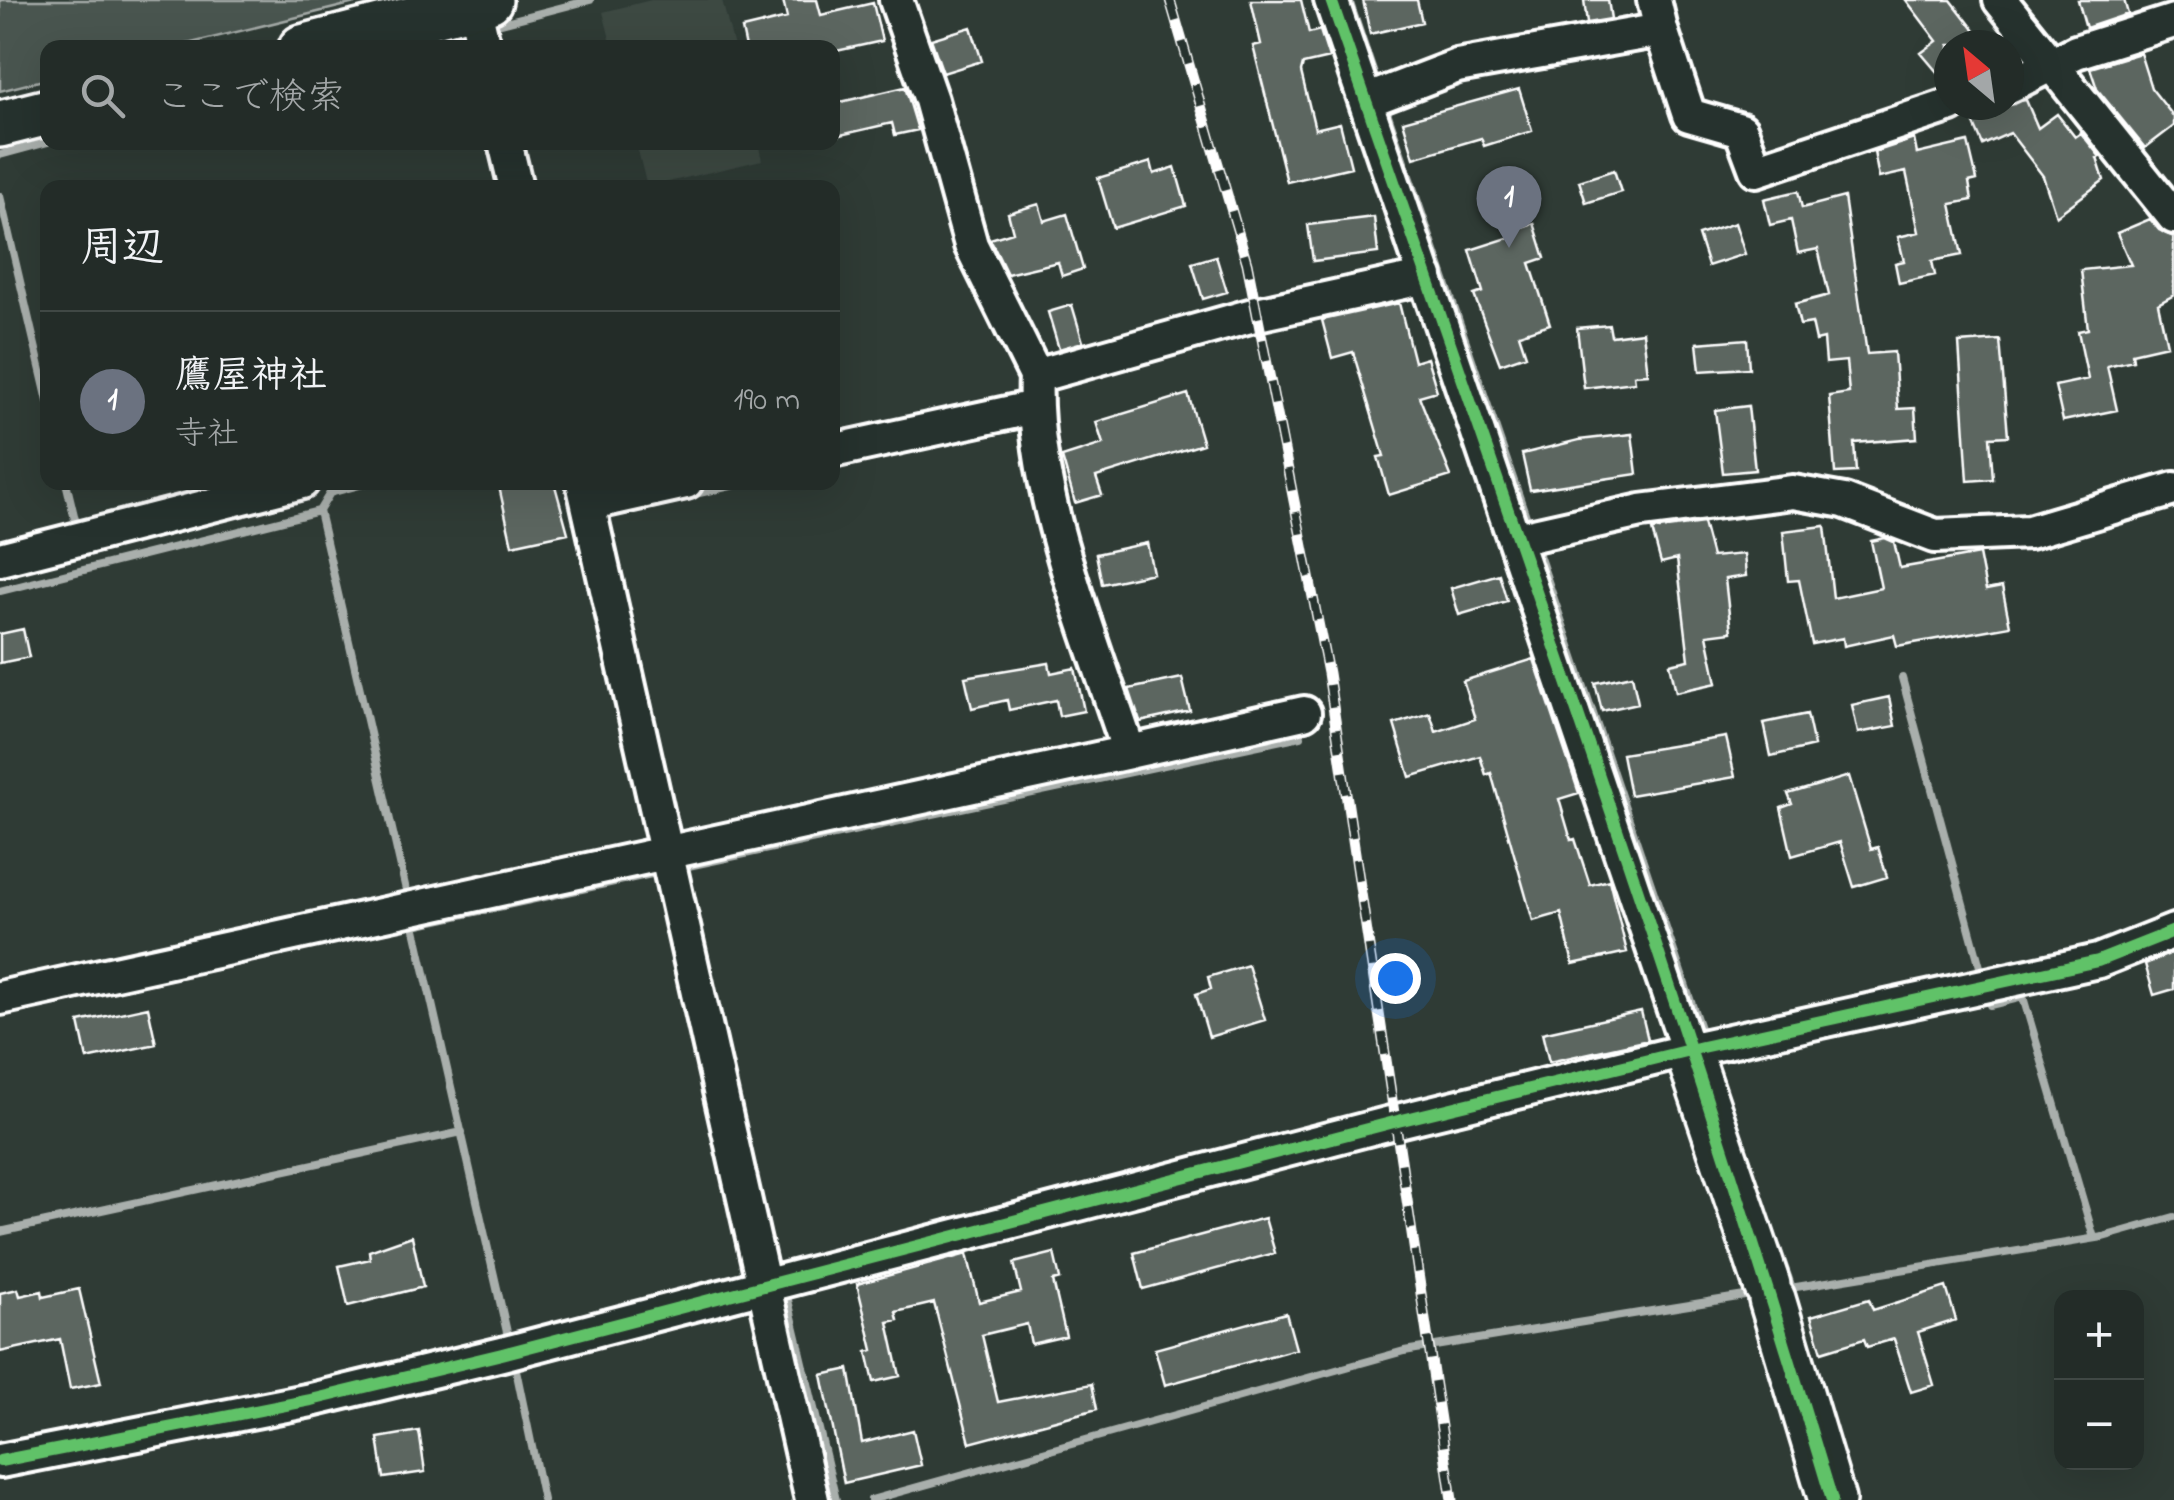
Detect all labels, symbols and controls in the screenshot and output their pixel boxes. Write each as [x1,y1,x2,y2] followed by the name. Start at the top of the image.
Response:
[1934,30,2024,120] north arrow
[40,40,840,150] search box
[75,68,130,123] icon: search
[155,71,345,127] text: ここで検索
[1476,166,1542,248] pin: 1
[80,219,164,280] text: 周辺
[175,350,327,406] text: 鷹屋神社
[107,378,118,425] text: 1
[734,378,800,425] text: 190 m
[175,412,239,459] text: 寺社
[1370,953,1421,1004] your location
[2054,1290,2144,1470] map controls
[2054,1290,2144,1380] button: +
[2054,1380,2144,1470] button: −

